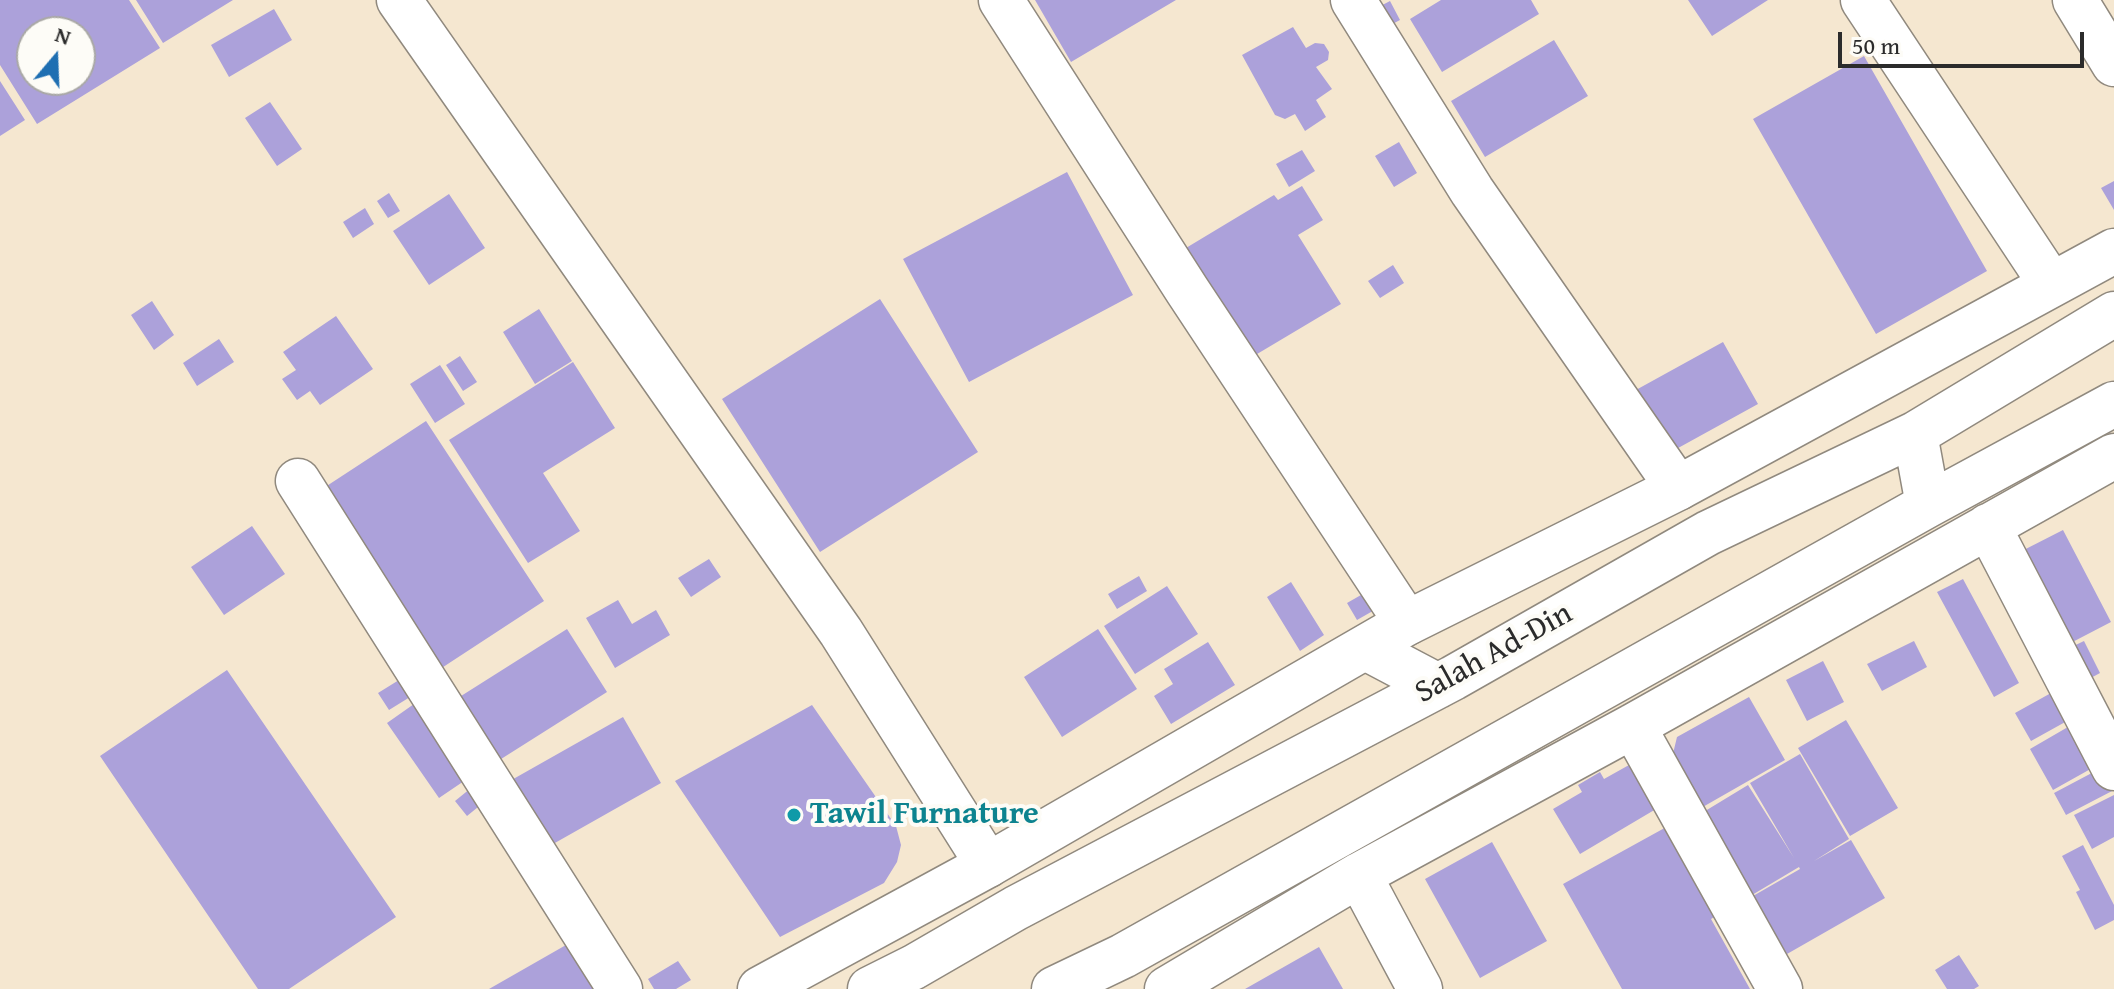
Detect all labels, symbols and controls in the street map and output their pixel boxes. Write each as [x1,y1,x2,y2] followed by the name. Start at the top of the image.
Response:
[16,16,96,96] north arrow
[1842,16,2088,66] scale bar
[51,18,75,53] text: N
[1852,28,1900,63] text: 50 m
[1409,595,1579,713] street label: Salah Ad-Din
[810,796,1039,834] place label: Tawil Furnature
[785,806,803,824] marker: Tawil Furnature

